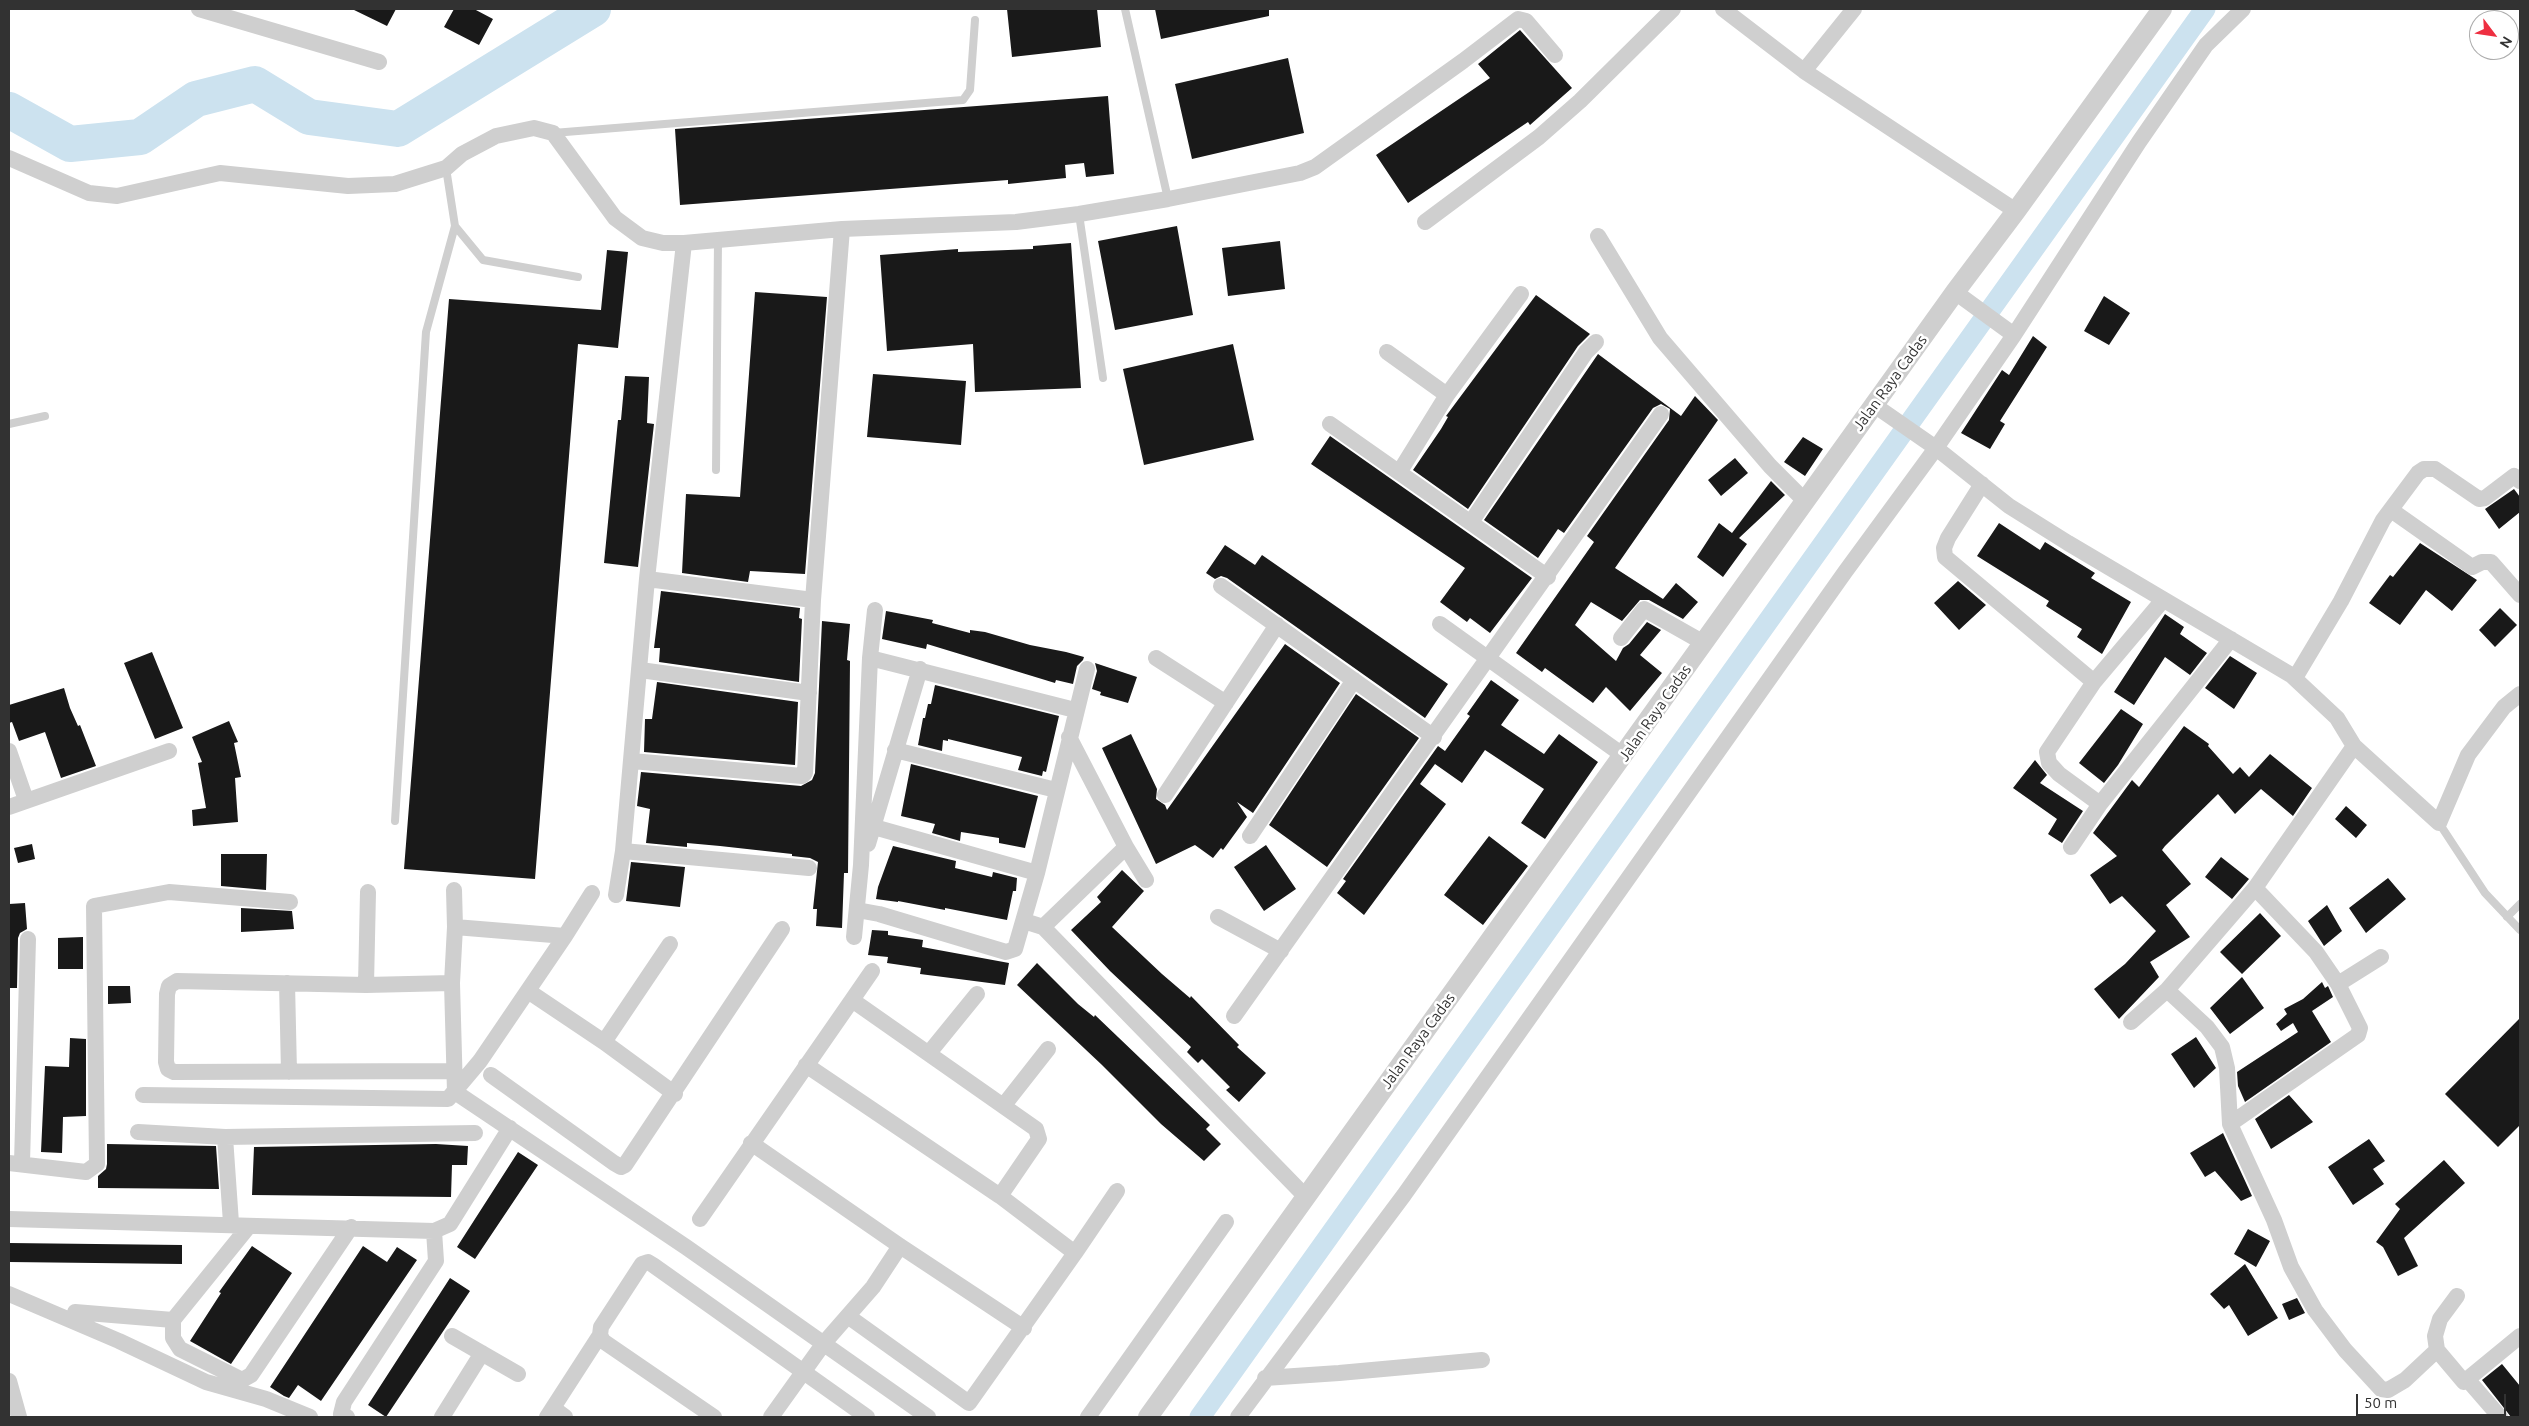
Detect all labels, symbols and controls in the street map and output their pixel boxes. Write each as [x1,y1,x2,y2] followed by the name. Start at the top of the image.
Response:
[2469,10,2519,60] north arrow
[2496,34,2516,51] text: N
[1849,332,1931,434] street label: Jalan Raya Cadas
[1615,661,1695,765] street label: Jalan Raya Cadas
[1377,990,1459,1092] street label: Jalan Raya Cadas
[2359,1384,2509,1416] scale bar
[2364,1394,2397,1411] text: 50 m

